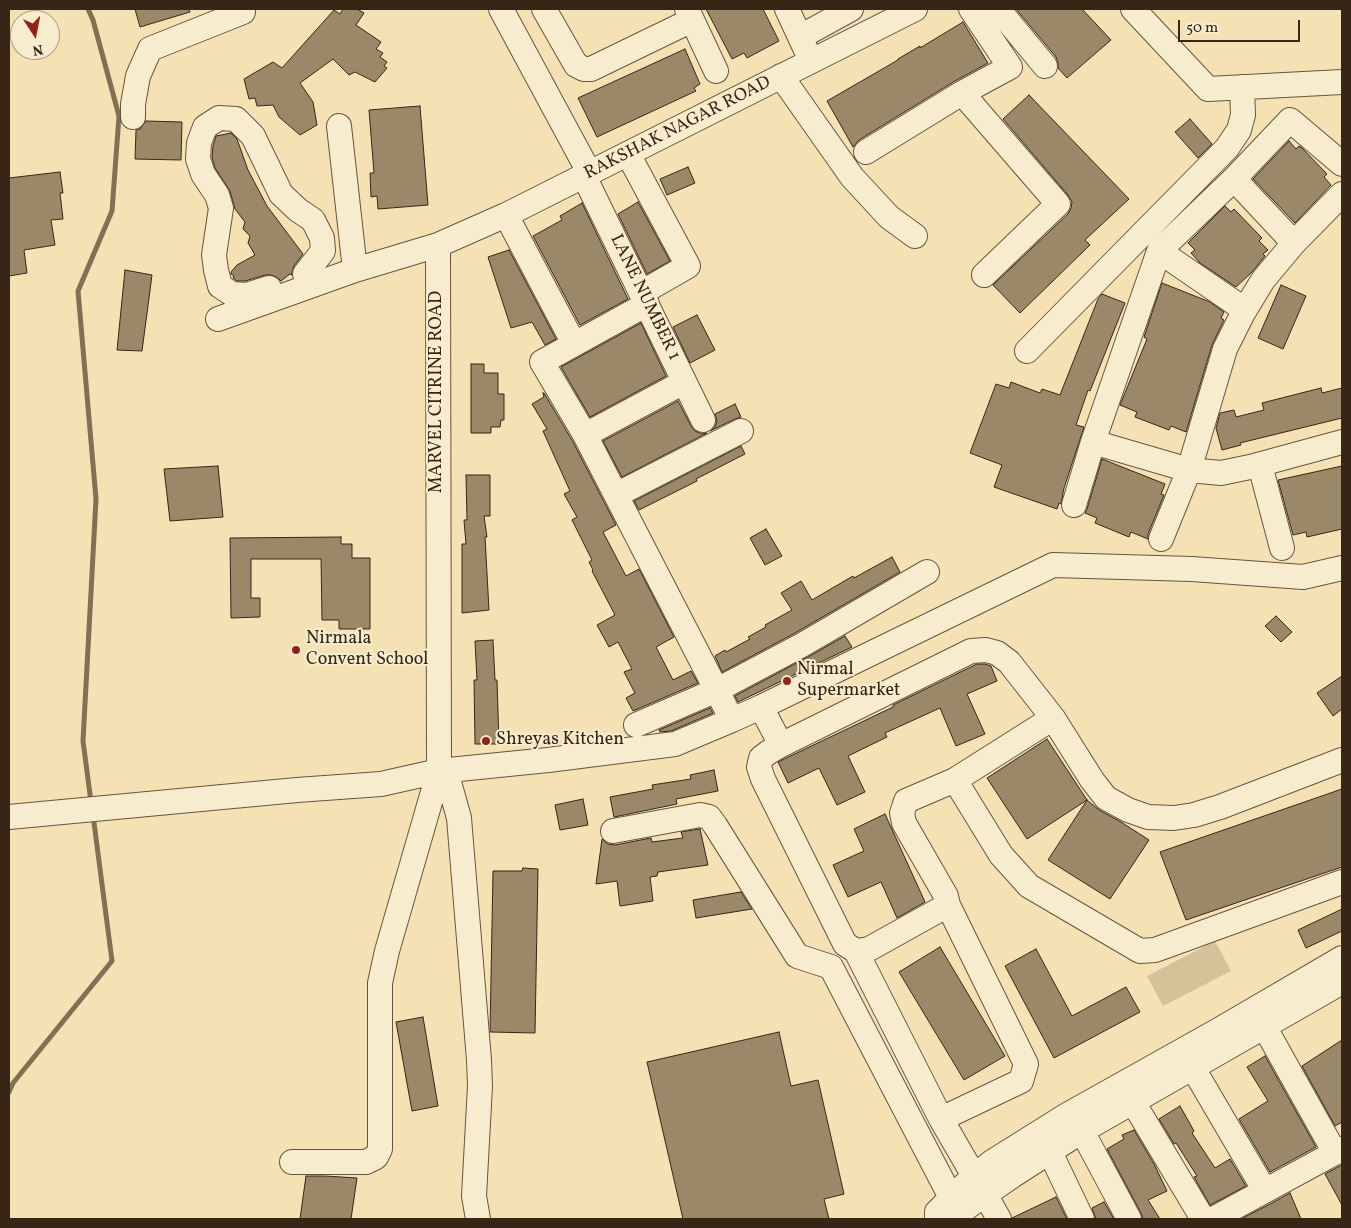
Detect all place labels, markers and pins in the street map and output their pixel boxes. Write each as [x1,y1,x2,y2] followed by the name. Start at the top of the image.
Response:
[306,629,428,672] place label: Nirmala Convent School
[290,644,302,656] marker: Nirmala Convent School
[797,660,900,702] place label: Nirmal Supermarket
[781,675,793,687] marker: Nirmal Supermarket
[496,730,624,752] place label: Shreyas Kitchen
[480,735,492,747] marker: Shreyas Kitchen

